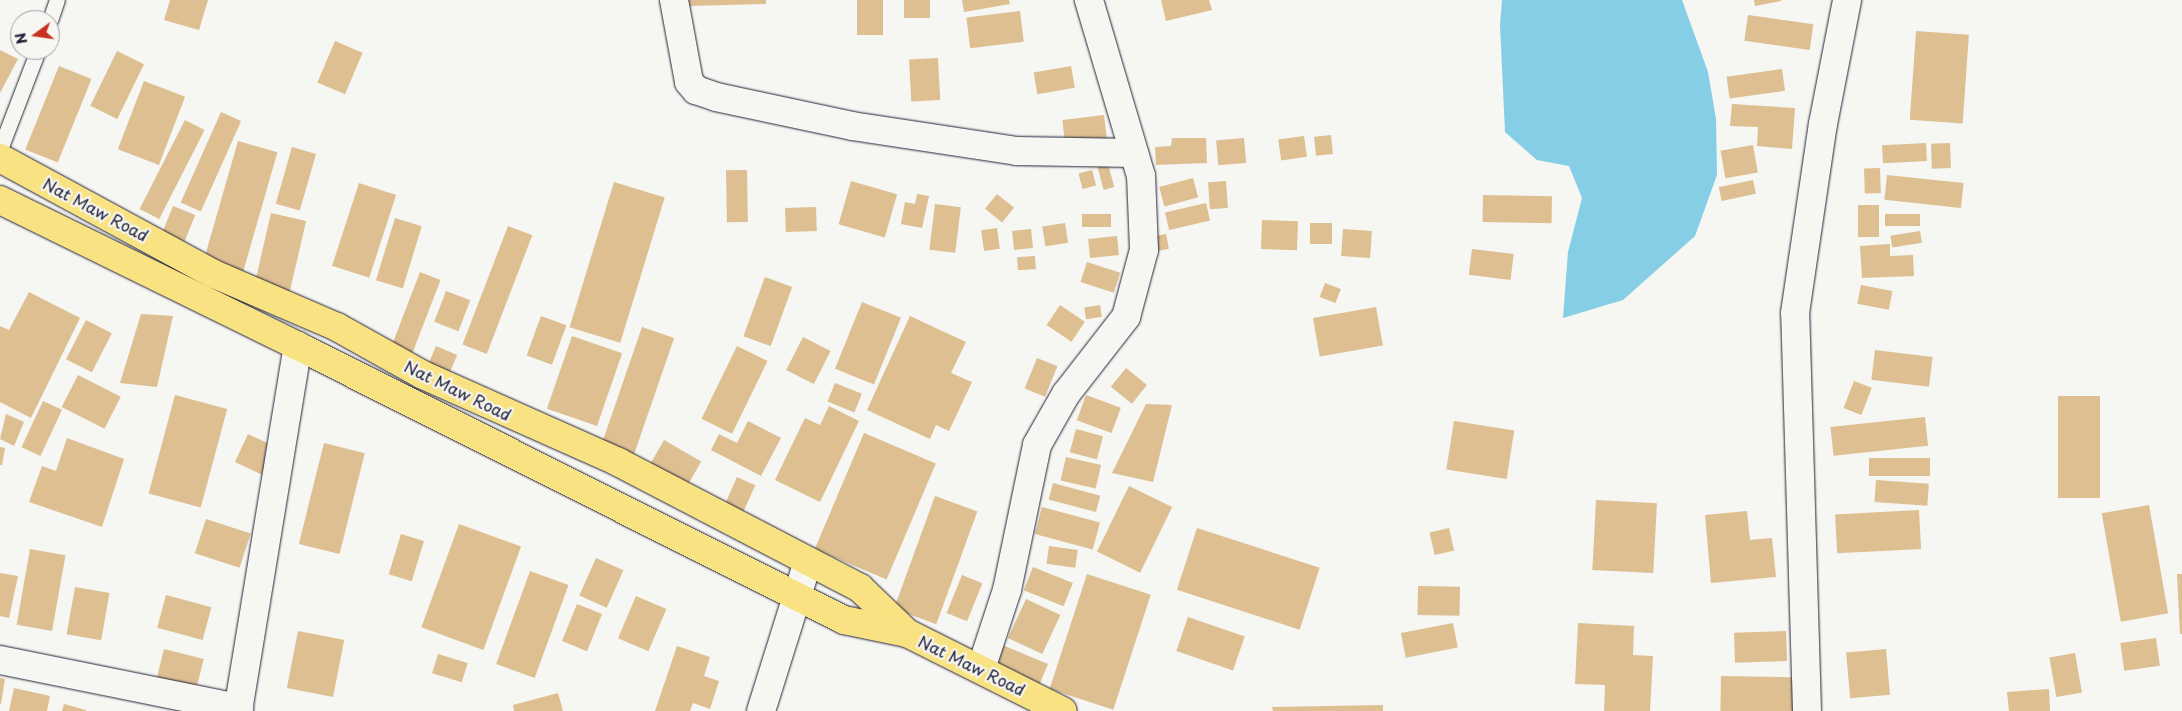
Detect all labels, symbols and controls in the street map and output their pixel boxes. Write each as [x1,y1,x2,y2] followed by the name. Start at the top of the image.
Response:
[10,10,60,60] north arrow
[9,31,32,46] text: N
[41,174,151,244] street label: Nat Maw Road
[402,356,514,424] street label: Nat Maw Road
[916,631,1028,699] street label: Nat Maw Road

